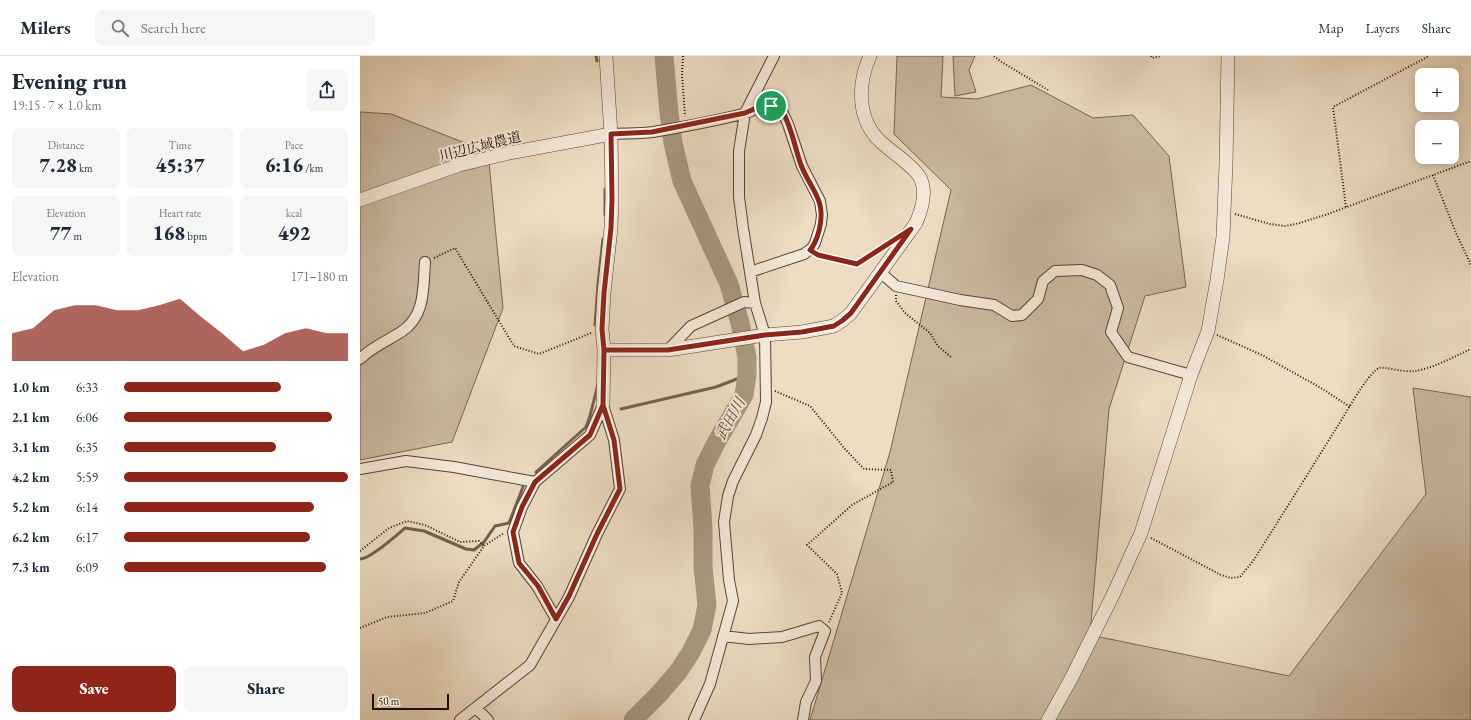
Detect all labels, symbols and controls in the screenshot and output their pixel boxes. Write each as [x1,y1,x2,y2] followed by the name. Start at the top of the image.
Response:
[95,10,375,46] search box
[20,15,71,40] text: Milers
[109,17,131,39] icon: search
[141,18,206,37] text: Search here
[1318,19,1343,37] text: Map
[1365,19,1400,37] text: Layers
[1422,19,1451,37] text: Share
[12,67,127,96] text: Evening run
[1415,68,1459,164] map controls
[1415,68,1459,112] button: +
[306,69,348,111] button: share
[754,89,788,123] pin
[760,95,782,117] icon: arrive
[12,97,102,114] text: 19:15 · 7 × 1.0 km
[1415,120,1459,164] button: −
[437,127,523,165] street label: 川辺広域農道
[48,138,84,152] text: Distance
[169,138,191,152] text: Time
[285,138,303,152] text: Pace
[39,152,77,178] text: 7.28
[156,152,204,178] text: 45:37
[265,152,303,178] text: 6:16
[77,161,93,175] text: km
[303,161,323,175] text: /km
[46,206,86,220] text: Elevation
[159,206,201,220] text: Heart rate
[286,206,302,220] text: kcal
[50,220,71,246] text: 77
[153,220,185,246] text: 168
[278,220,310,246] text: 492
[71,229,82,243] text: m
[185,229,207,243] text: bpm
[12,268,59,285] text: Elevation
[291,268,348,285] text: 171–180 m
[12,379,50,396] text: 1.0 km
[76,379,98,396] text: 6:33
[710,393,750,443] water label: 武田川
[12,409,50,426] text: 2.1 km
[76,409,98,426] text: 6:06
[12,439,50,456] text: 3.1 km
[76,439,98,456] text: 6:35
[12,469,50,486] text: 4.2 km
[76,469,98,486] text: 5:59
[12,499,50,516] text: 5.2 km
[76,499,98,516] text: 6:14
[12,529,50,546] text: 6.2 km
[76,529,98,546] text: 6:17
[12,559,50,576] text: 7.3 km
[76,559,98,576] text: 6:09
[12,666,176,712] button: Save
[184,666,348,712] button: Share
[372,692,449,711] scale bar
[378,694,399,708] text: 50 m

